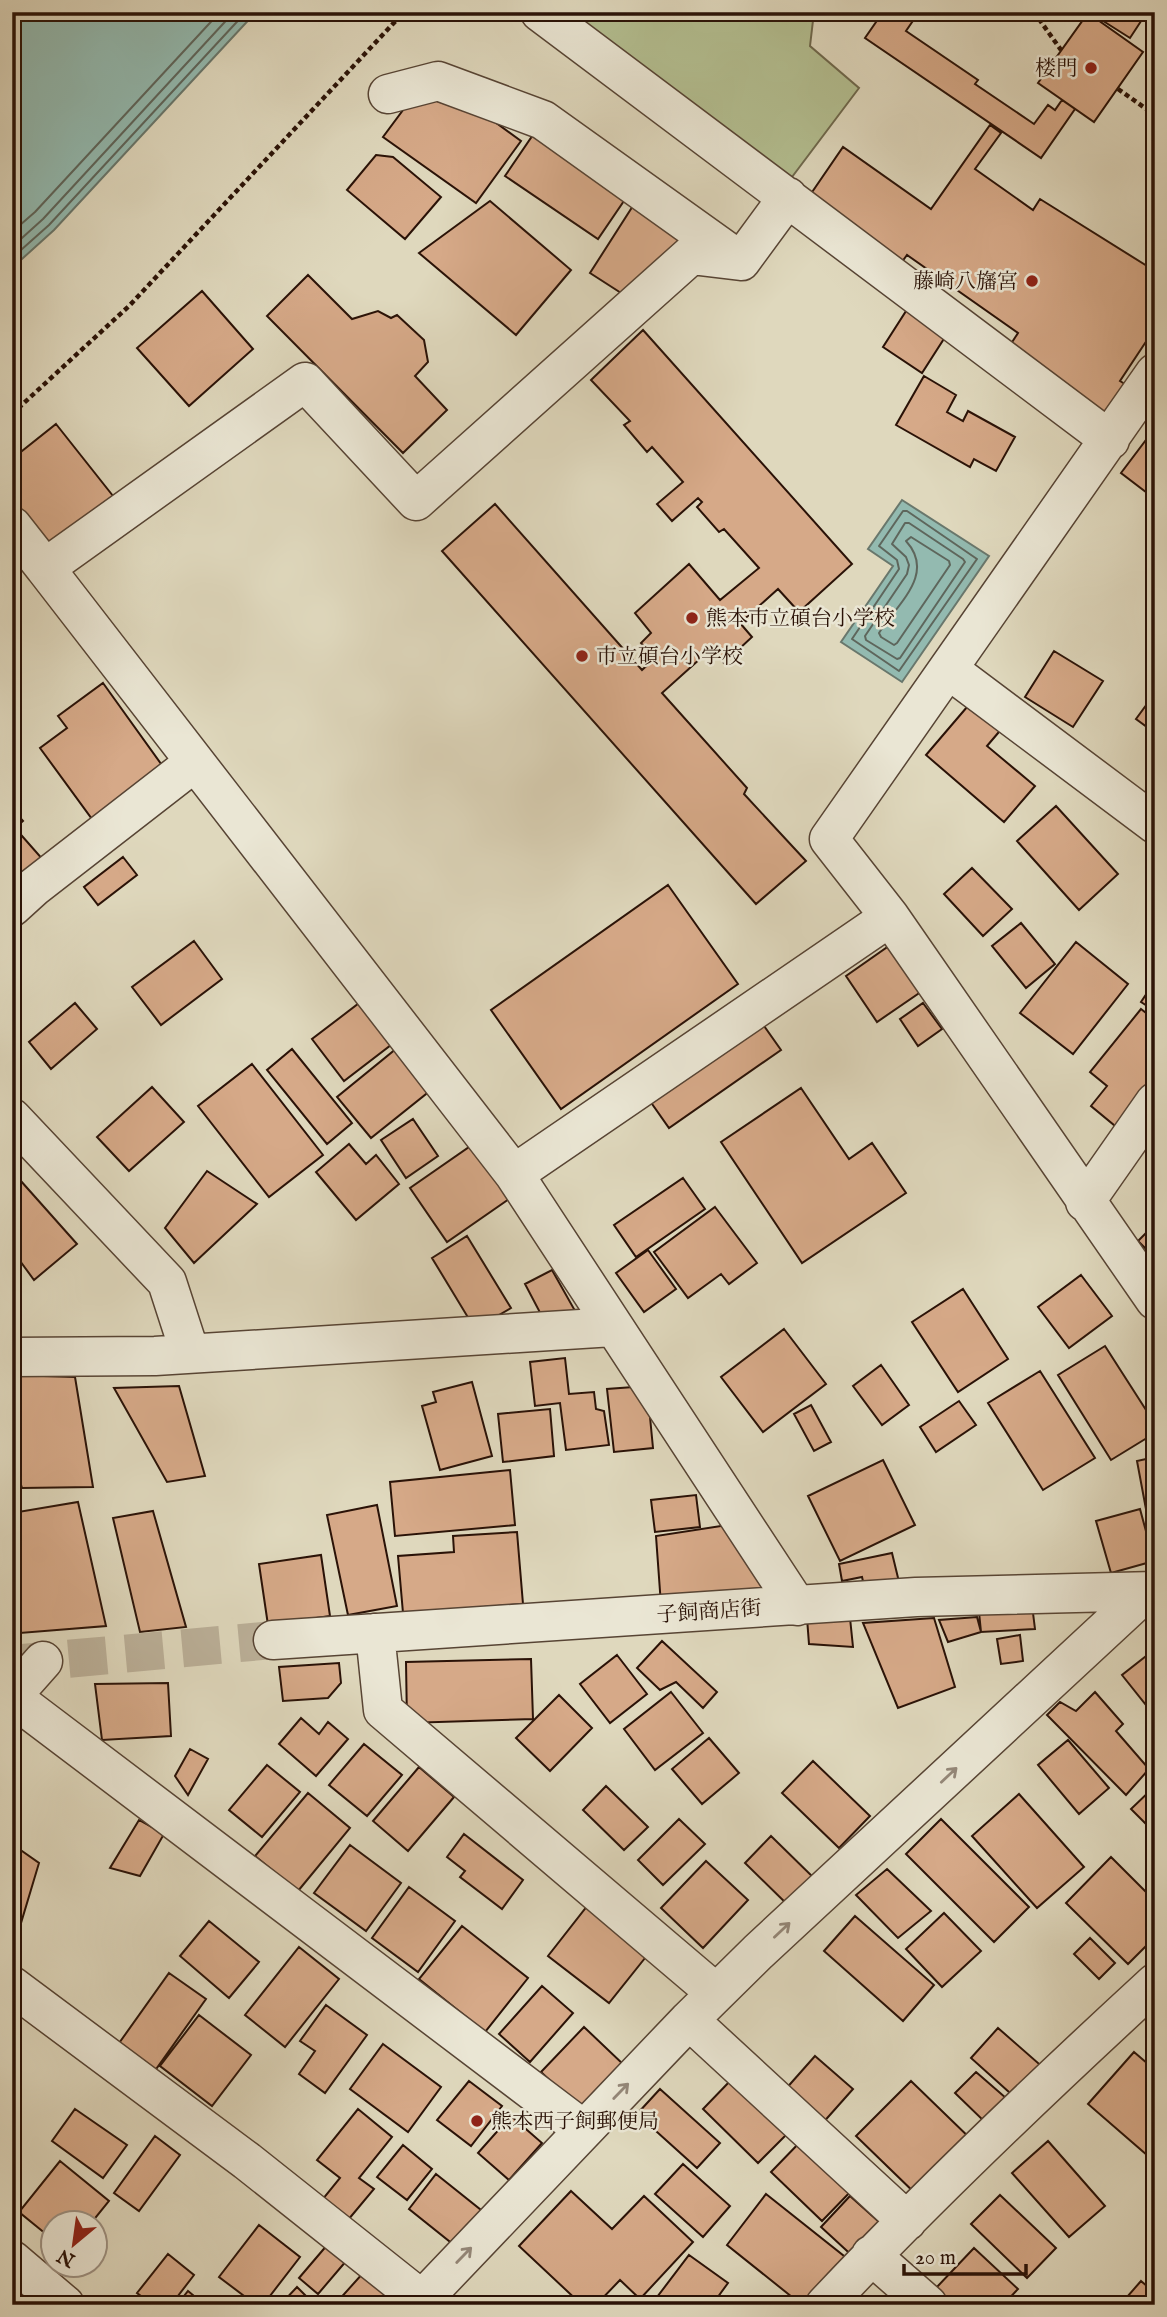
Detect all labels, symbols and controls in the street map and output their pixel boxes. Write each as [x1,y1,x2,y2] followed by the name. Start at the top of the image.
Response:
[1035,56,1077,83] place label: 楼門
[1083,60,1099,76] marker: 楼門
[913,269,1018,296] place label: 藤崎八旛宮
[1024,273,1040,289] marker: 藤崎八旛宮
[706,606,895,633] place label: 熊本市立碩台小学校
[684,610,700,626] marker: 熊本市立碩台小学校
[596,644,743,671] place label: 市立碩台小学校
[574,648,590,664] marker: 市立碩台小学校
[656,1595,762,1630] street label: 子飼商店街
[940,1766,957,1783] one-way arrow
[773,1921,790,1938] one-way arrow
[613,2083,630,2100] one-way arrow
[491,2109,659,2136] place label: 熊本西子飼郵便局
[469,2113,485,2129] marker: 熊本西子飼郵便局
[38,2208,108,2278] north arrow
[904,2233,1027,2277] scale bar
[53,2242,81,2272] text: N
[915,2245,956,2272] text: 20 m
[456,2247,473,2264] one-way arrow

